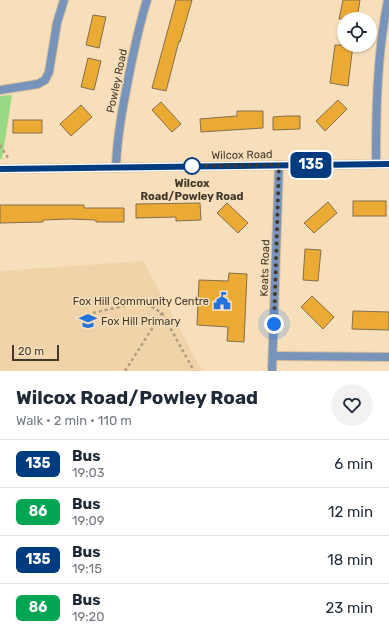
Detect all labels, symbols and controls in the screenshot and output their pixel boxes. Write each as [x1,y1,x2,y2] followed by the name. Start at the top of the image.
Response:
[337,12,377,52] map controls
[337,12,377,52] button: locate
[104,48,130,114] street label: Powley Road
[211,148,273,162] street label: Wilcox Road
[288,152,334,178] line badge: 135
[298,156,324,173] text: 135
[183,157,201,175] marker: Wilcox Road/Powley Road
[141,177,244,203] place label: Wilcox Road/Powley Road
[258,239,272,297] street label: Keats Road
[212,291,232,311] public building icon: Fox Hill Community Centre
[73,295,209,308] place label: Fox Hill Community Centre
[78,311,98,331] school or university icon: Fox Hill Primary
[264,314,284,334] your location
[101,315,181,328] place label: Fox Hill Primary
[12,343,59,362] scale bar
[18,345,44,358] text: 20 m
[331,384,373,426] button: heart
[16,386,258,409] text: Wilcox Road/Powley Road
[16,413,132,428] text: Walk · 2 min · 110 m
[72,447,100,465] text: Bus
[25,455,51,472] text: 135
[334,455,373,473] text: 6 min
[72,465,105,480] text: 19:03
[72,495,100,513] text: Bus
[29,503,47,520] text: 86
[328,503,373,521] text: 12 min
[72,513,105,528] text: 19:09
[72,543,100,561] text: Bus
[25,551,51,568] text: 135
[327,551,373,569] text: 18 min
[72,561,102,576] text: 19:15
[72,591,100,609] text: Bus
[29,599,47,616] text: 86
[325,599,373,617] text: 23 min
[72,609,105,624] text: 19:20

